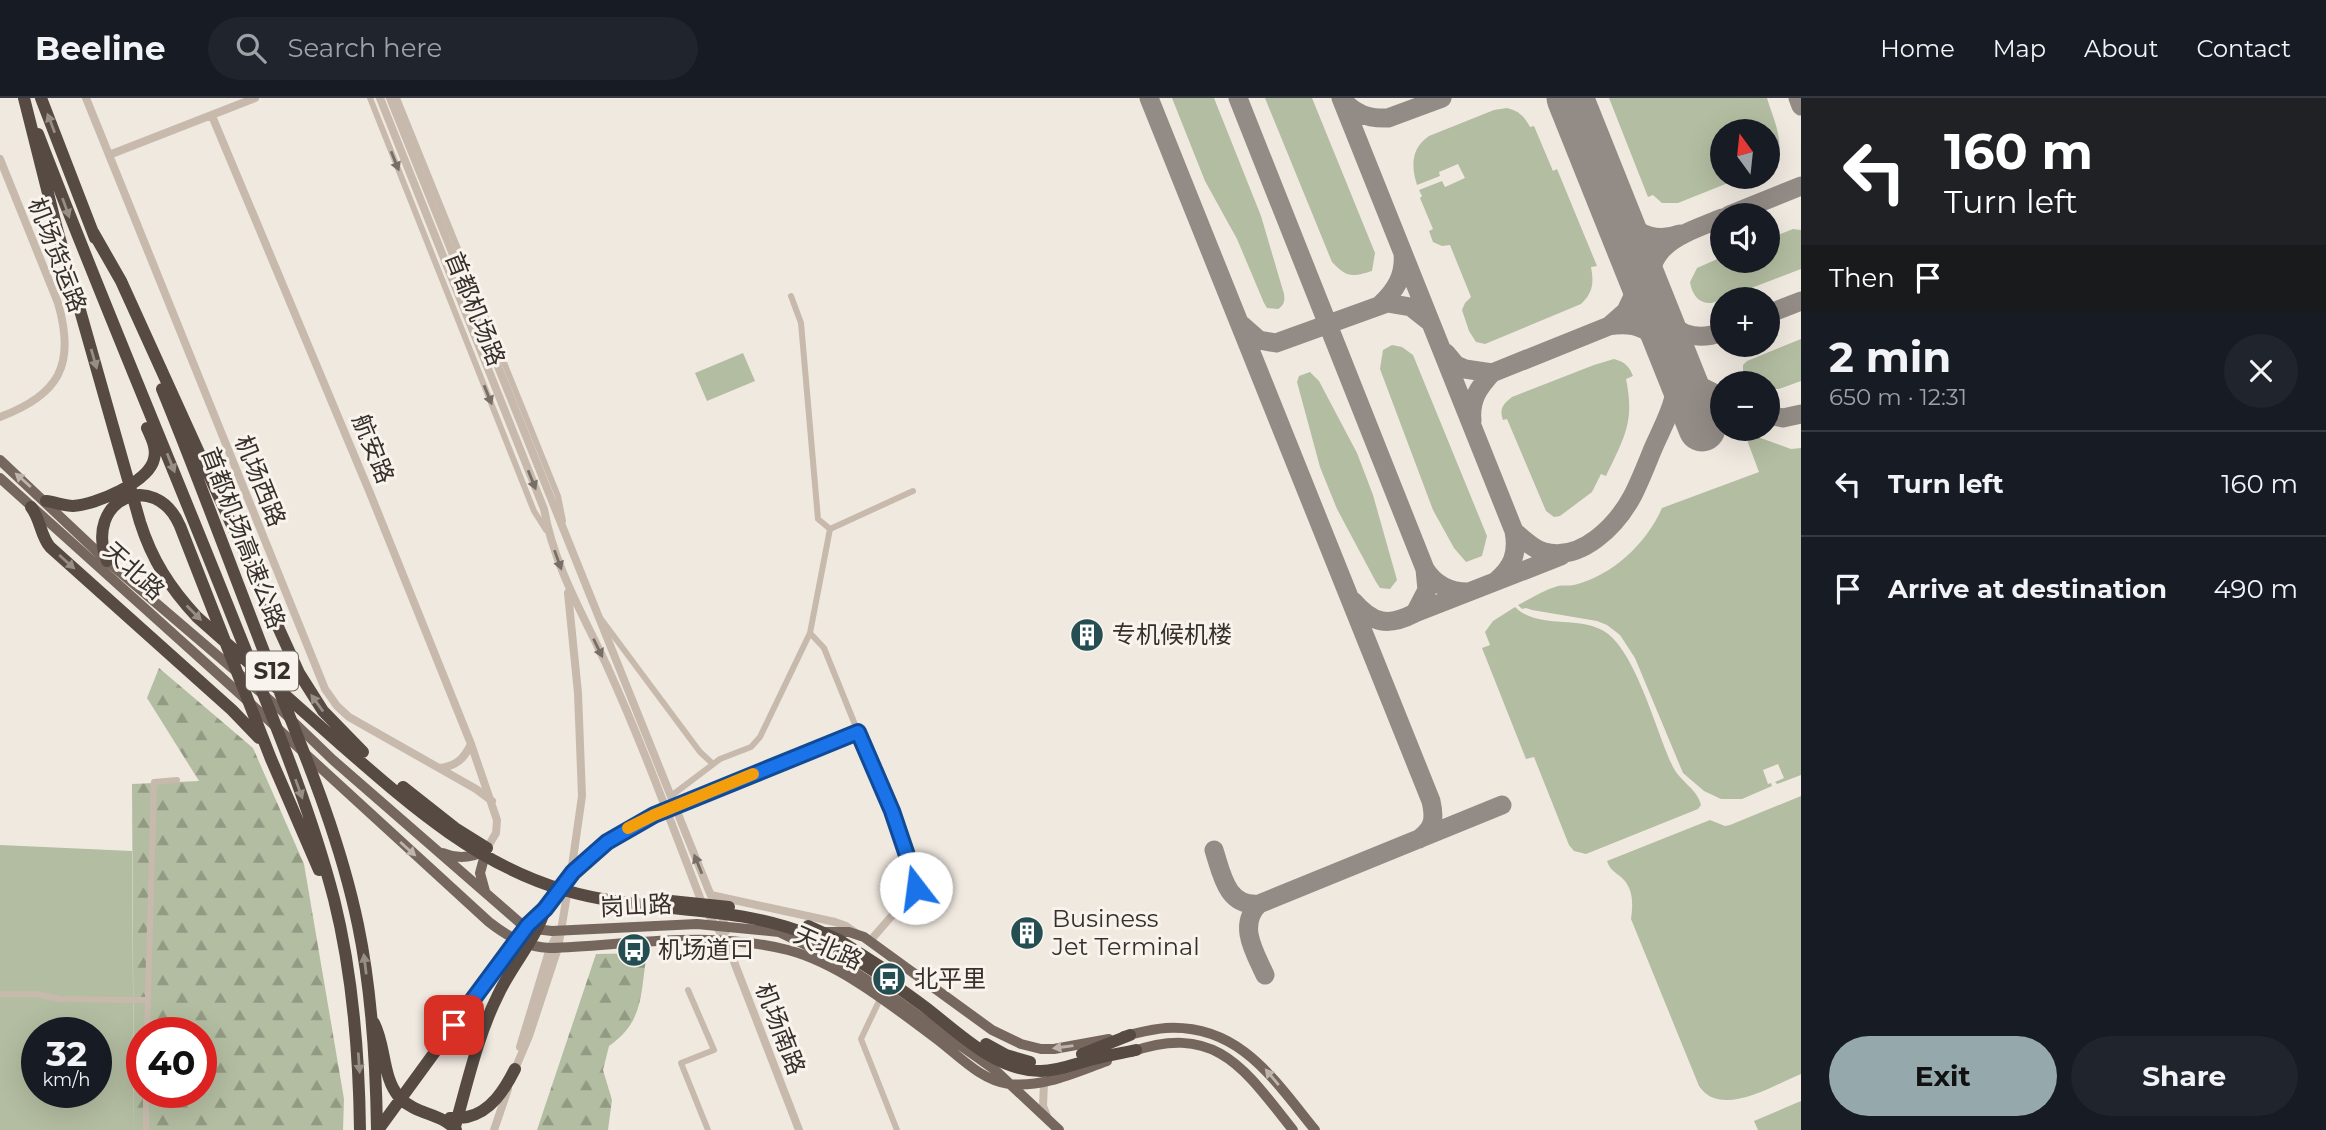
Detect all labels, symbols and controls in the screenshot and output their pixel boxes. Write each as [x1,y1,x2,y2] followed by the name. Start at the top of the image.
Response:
[208,17,698,80] search box
[35,28,166,68] text: Beeline
[232,29,270,67] icon: search
[288,32,442,64] text: Search here
[1880,34,1955,63] text: Home
[1993,34,2046,63] text: Map
[2084,34,2158,63] text: About
[2196,34,2291,63] text: Contact
[45,112,56,133] one-way arrow
[1710,119,1780,189] north arrow
[1710,119,1780,441] map controls
[1944,122,2093,181] text: 160 m
[1829,126,1920,217] icon: left
[389,151,400,172] one-way arrow
[1944,182,2078,221] text: Turn left
[22,194,93,316] street label: 机场货运路
[61,197,72,218] one-way arrow
[1710,203,1780,273] button: sound
[440,248,511,370] street label: 首都机场路
[1909,259,1947,297] icon: arrive
[1829,262,1895,294] text: Then
[1710,287,1780,357] button: +
[1829,331,1951,383] text: 2 min
[2224,334,2298,408] button: close
[89,348,100,370] one-way arrow
[1710,371,1780,441] button: −
[1829,383,1967,411] text: 650 m · 12:31
[483,385,494,406] one-way arrow
[347,410,400,488] street label: 航安路
[229,431,292,531] street label: 机场西路
[196,443,291,633] street label: 首都机场高速公路
[166,453,177,474] one-way arrow
[1829,465,1867,503] icon: left
[1888,468,2004,500] text: Turn left
[2221,468,2298,500] text: 160 m
[527,470,538,491] one-way arrow
[14,473,31,488] one-way arrow
[98,536,171,605] street label: 天北路
[553,549,564,570] one-way arrow
[58,554,76,570] one-way arrow
[1829,570,1867,608] icon: arrive
[1888,573,2167,605] text: Arrive at destination
[2214,573,2298,605] text: 490 m
[185,605,202,621] one-way arrow
[1068,616,1106,654] building icon: 专机候机楼
[1112,620,1232,649] place label: 专机候机楼
[592,638,604,658] one-way arrow
[246,652,298,691] road number: S12
[310,694,324,712] one-way arrow
[294,779,305,800] one-way arrow
[399,840,416,856] one-way arrow
[879,851,953,925] position arrow
[693,854,704,875] one-way arrow
[599,889,673,922] street label: 岗山路
[1051,904,1200,961] place label: Business Jet Terminal
[1008,914,1046,952] building icon: Business Jet Terminal
[789,920,867,975] street label: 天北路
[615,931,653,969] bus stop icon: 机场道口
[658,935,754,964] place label: 机场道口
[359,953,370,975] one-way arrow
[870,960,908,998] bus stop icon: 北平里
[914,964,986,993] place label: 北平里
[750,979,811,1079] street label: 机场南路
[424,995,484,1055] pin
[435,1006,473,1044] icon: arrive
[126,1017,217,1108] speed limit sign: 40
[46,1032,87,1075] text: 32
[1829,1036,2057,1116] button: Exit
[2071,1036,2298,1116] button: Share
[1052,1042,1074,1053] one-way arrow
[354,1052,365,1074] one-way arrow
[42,1069,91,1091] text: km/h
[1265,1069,1280,1086] one-way arrow

